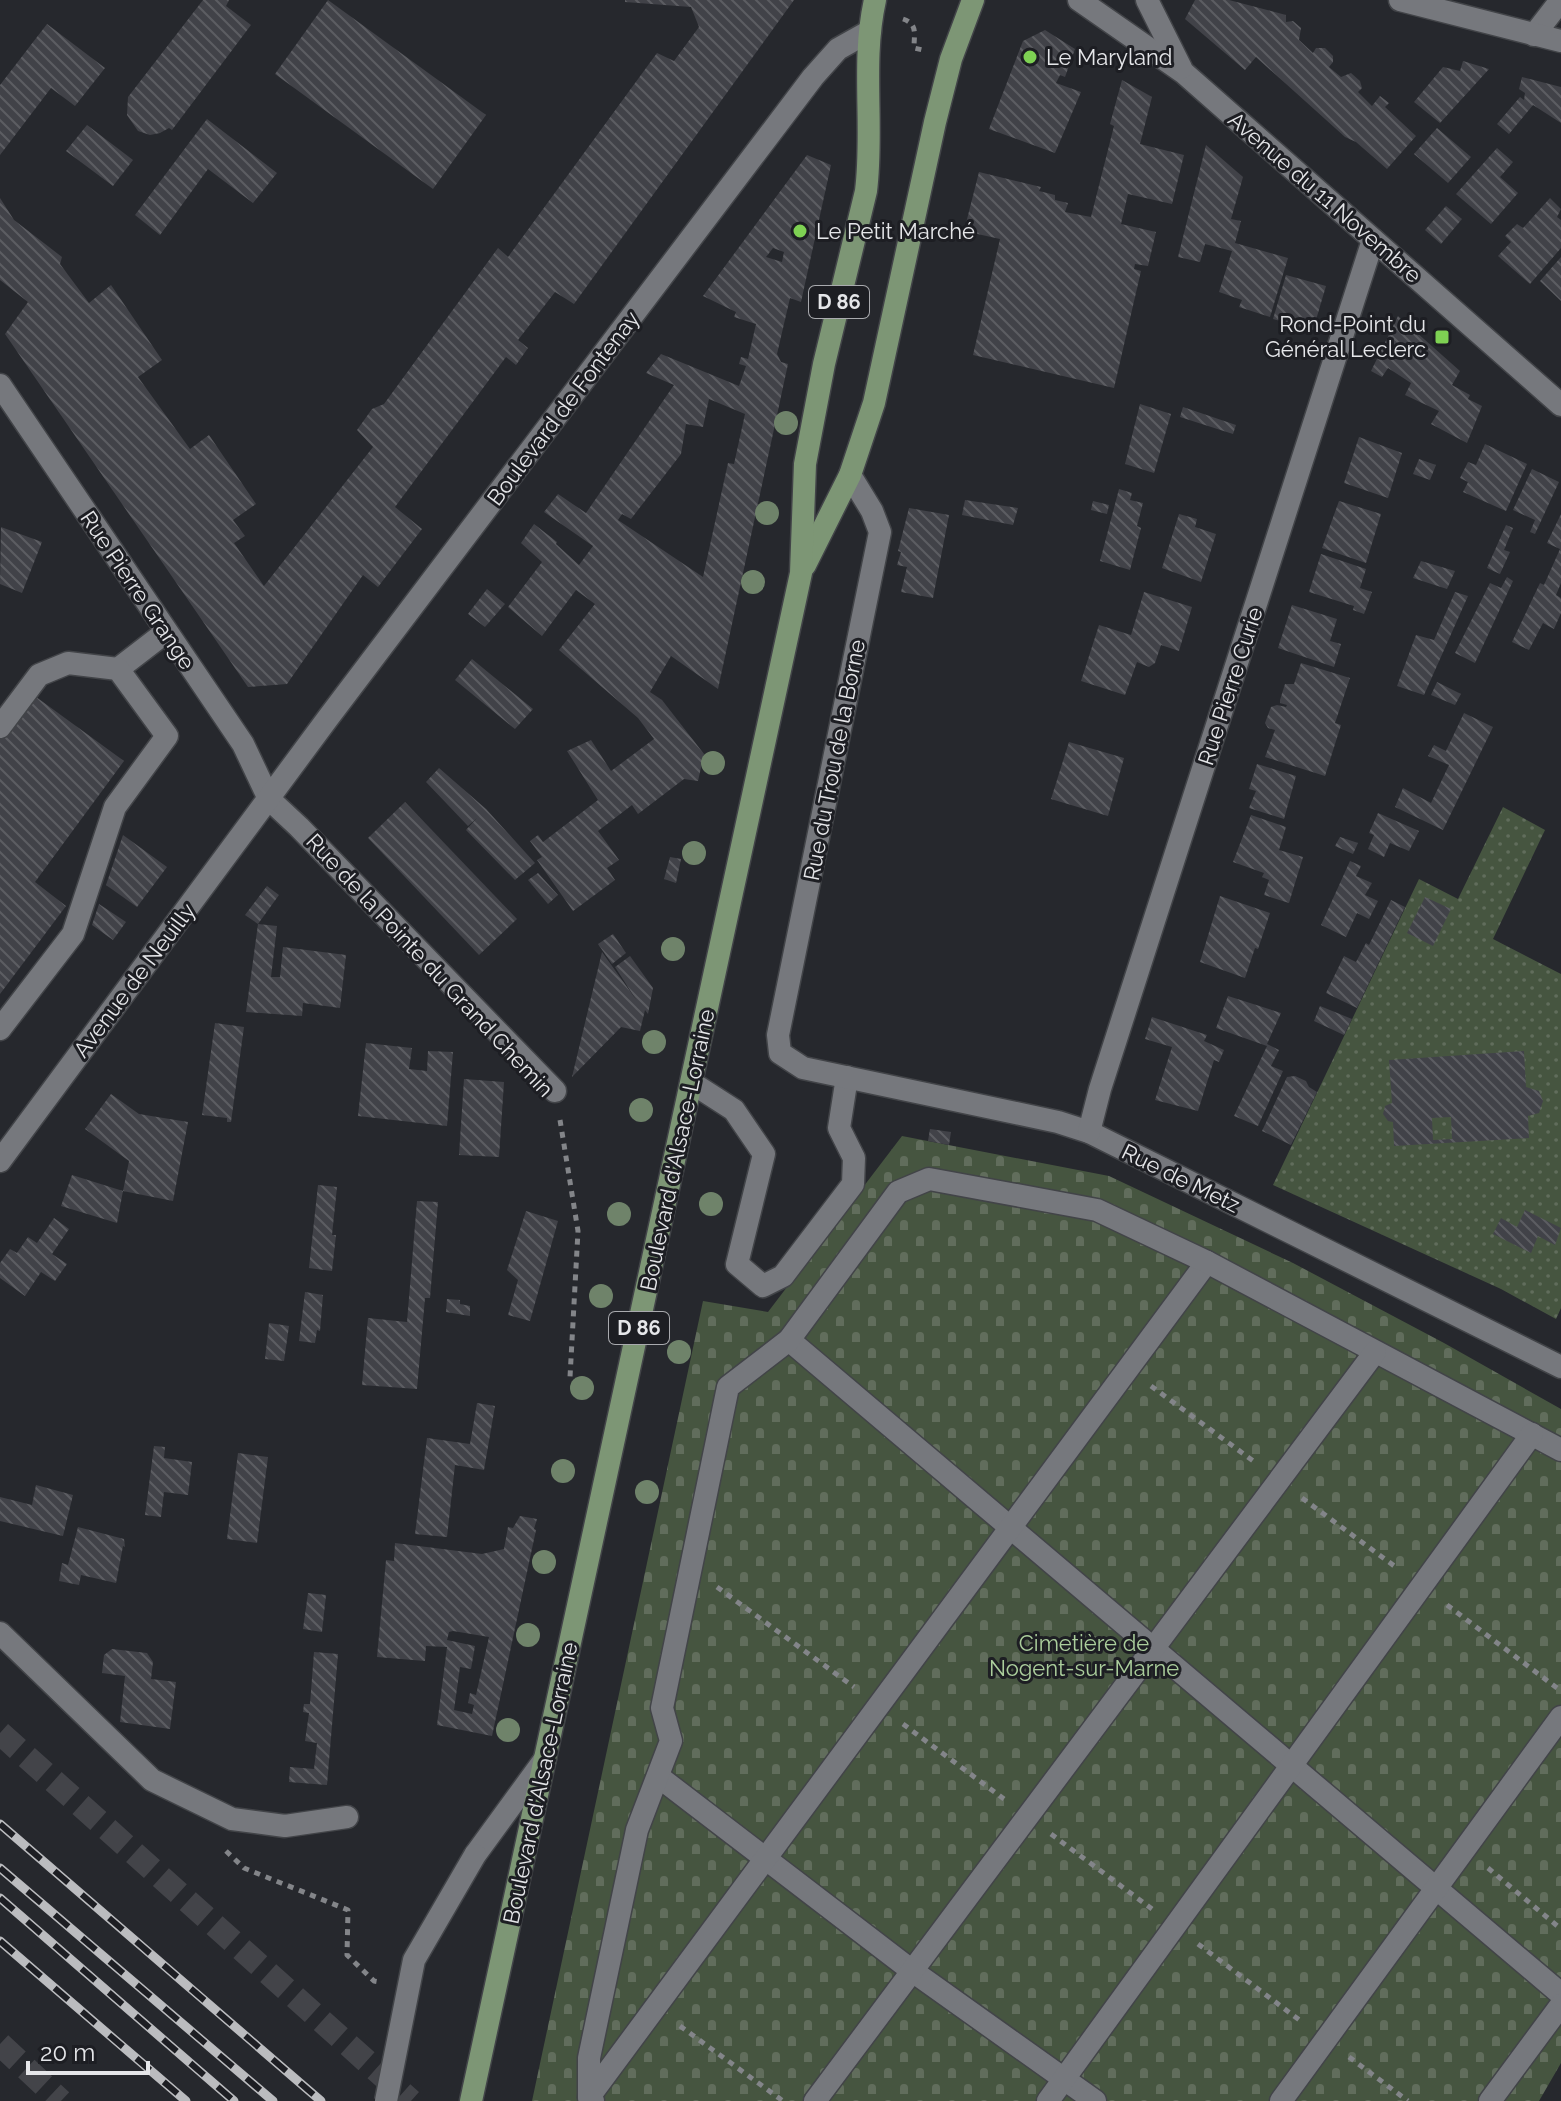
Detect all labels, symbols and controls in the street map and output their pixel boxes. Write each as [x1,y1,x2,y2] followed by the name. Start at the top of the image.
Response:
[1046,44,1172,70] place label: Le Maryland
[1021,48,1039,66] marker: Le Maryland
[1223,106,1427,288] street label: Avenue du 11 Novembre
[816,218,975,244] place label: Le Petit Marché
[791,222,809,240] marker: Le Petit Marché
[809,286,869,318] road number: D 86
[482,306,645,510] street label: Boulevard de Fontenay
[1265,311,1426,362] place label: Rond-Point du Général Leclerc
[1433,328,1451,346] marker: Rond-Point du Général Leclerc
[75,506,201,674] street label: Rue Pierre Grange
[1192,604,1268,768] street label: Rue Pierre Curie
[798,637,870,883] street label: Rue du Trou de la Borne
[301,828,559,1102] street label: Rue de la Pointe du Grand Chemin
[68,898,200,1062] street label: Avenue de Neuilly
[634,1007,720,1293] street label: Boulevard d'Alsace-Lorraine
[1118,1138,1244,1218] street label: Rue de Metz
[609,1312,669,1344] road number: D 86
[989,1630,1179,1681] park label: Cimetière de Nogent-sur-Marne
[497,1640,583,1926] street label: Boulevard d'Alsace-Lorraine
[28,2025,148,2075] scale bar
[40,2038,95,2067] text: 20 m

